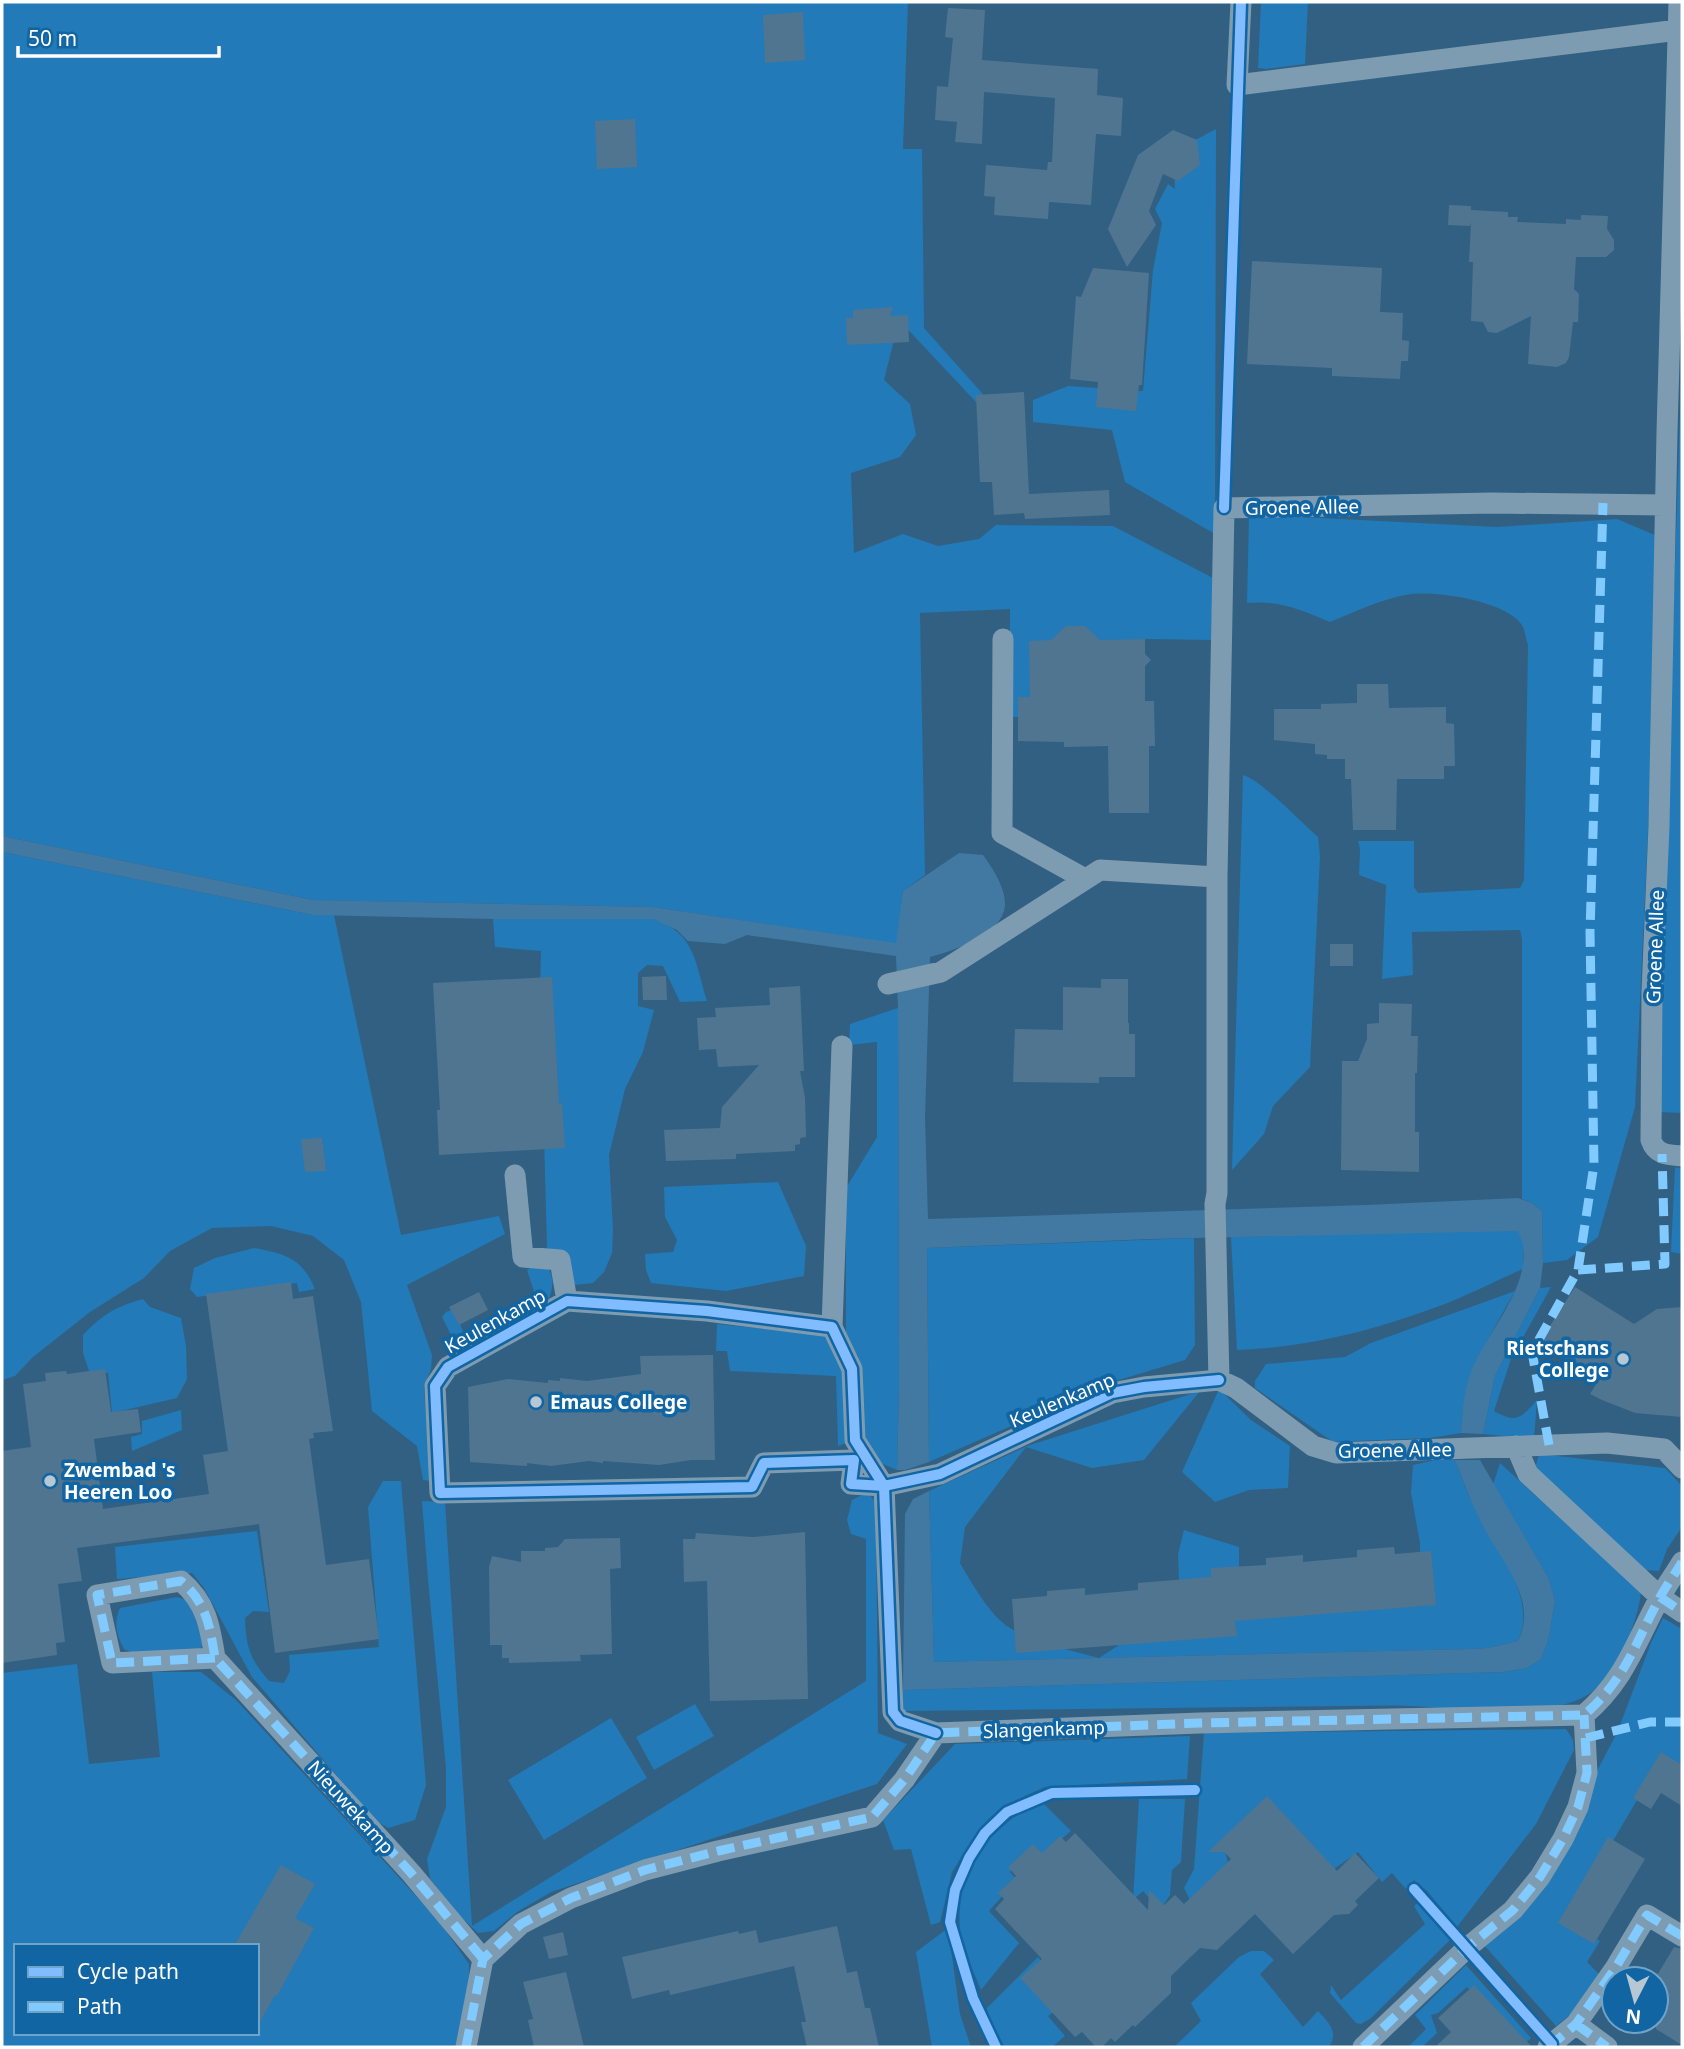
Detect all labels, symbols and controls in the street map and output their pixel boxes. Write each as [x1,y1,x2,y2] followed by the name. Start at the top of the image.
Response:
[18,14,219,58] scale bar
[28,24,77,52] text: 50 m
[1245,493,1359,521] street label: Groene Allee
[1640,889,1670,1005] street label: Groene Allee
[440,1283,550,1359] street label: Keulenkamp
[1506,1335,1609,1383] place label: Rietschans College
[1615,1351,1631,1367] marker: Rietschans College
[1005,1366,1119,1434] street label: Keulenkamp
[550,1389,687,1415] place label: Emaus College
[528,1394,544,1410] marker: Emaus College
[1338,1436,1452,1464] street label: Groene Allee
[64,1457,176,1505] place label: Zwembad 's Heeren Loo
[42,1473,58,1489] marker: Zwembad 's Heeren Loo
[983,1714,1105,1744] street label: Slangenkamp
[302,1755,400,1859] street label: Nieuwekamp
[14,1944,259,2035] legend
[77,1957,179,1985] text: Cycle path
[1600,1965,1670,2035] north arrow
[77,1992,122,2020] text: Path
[1624,2003,1642,2031] text: N

